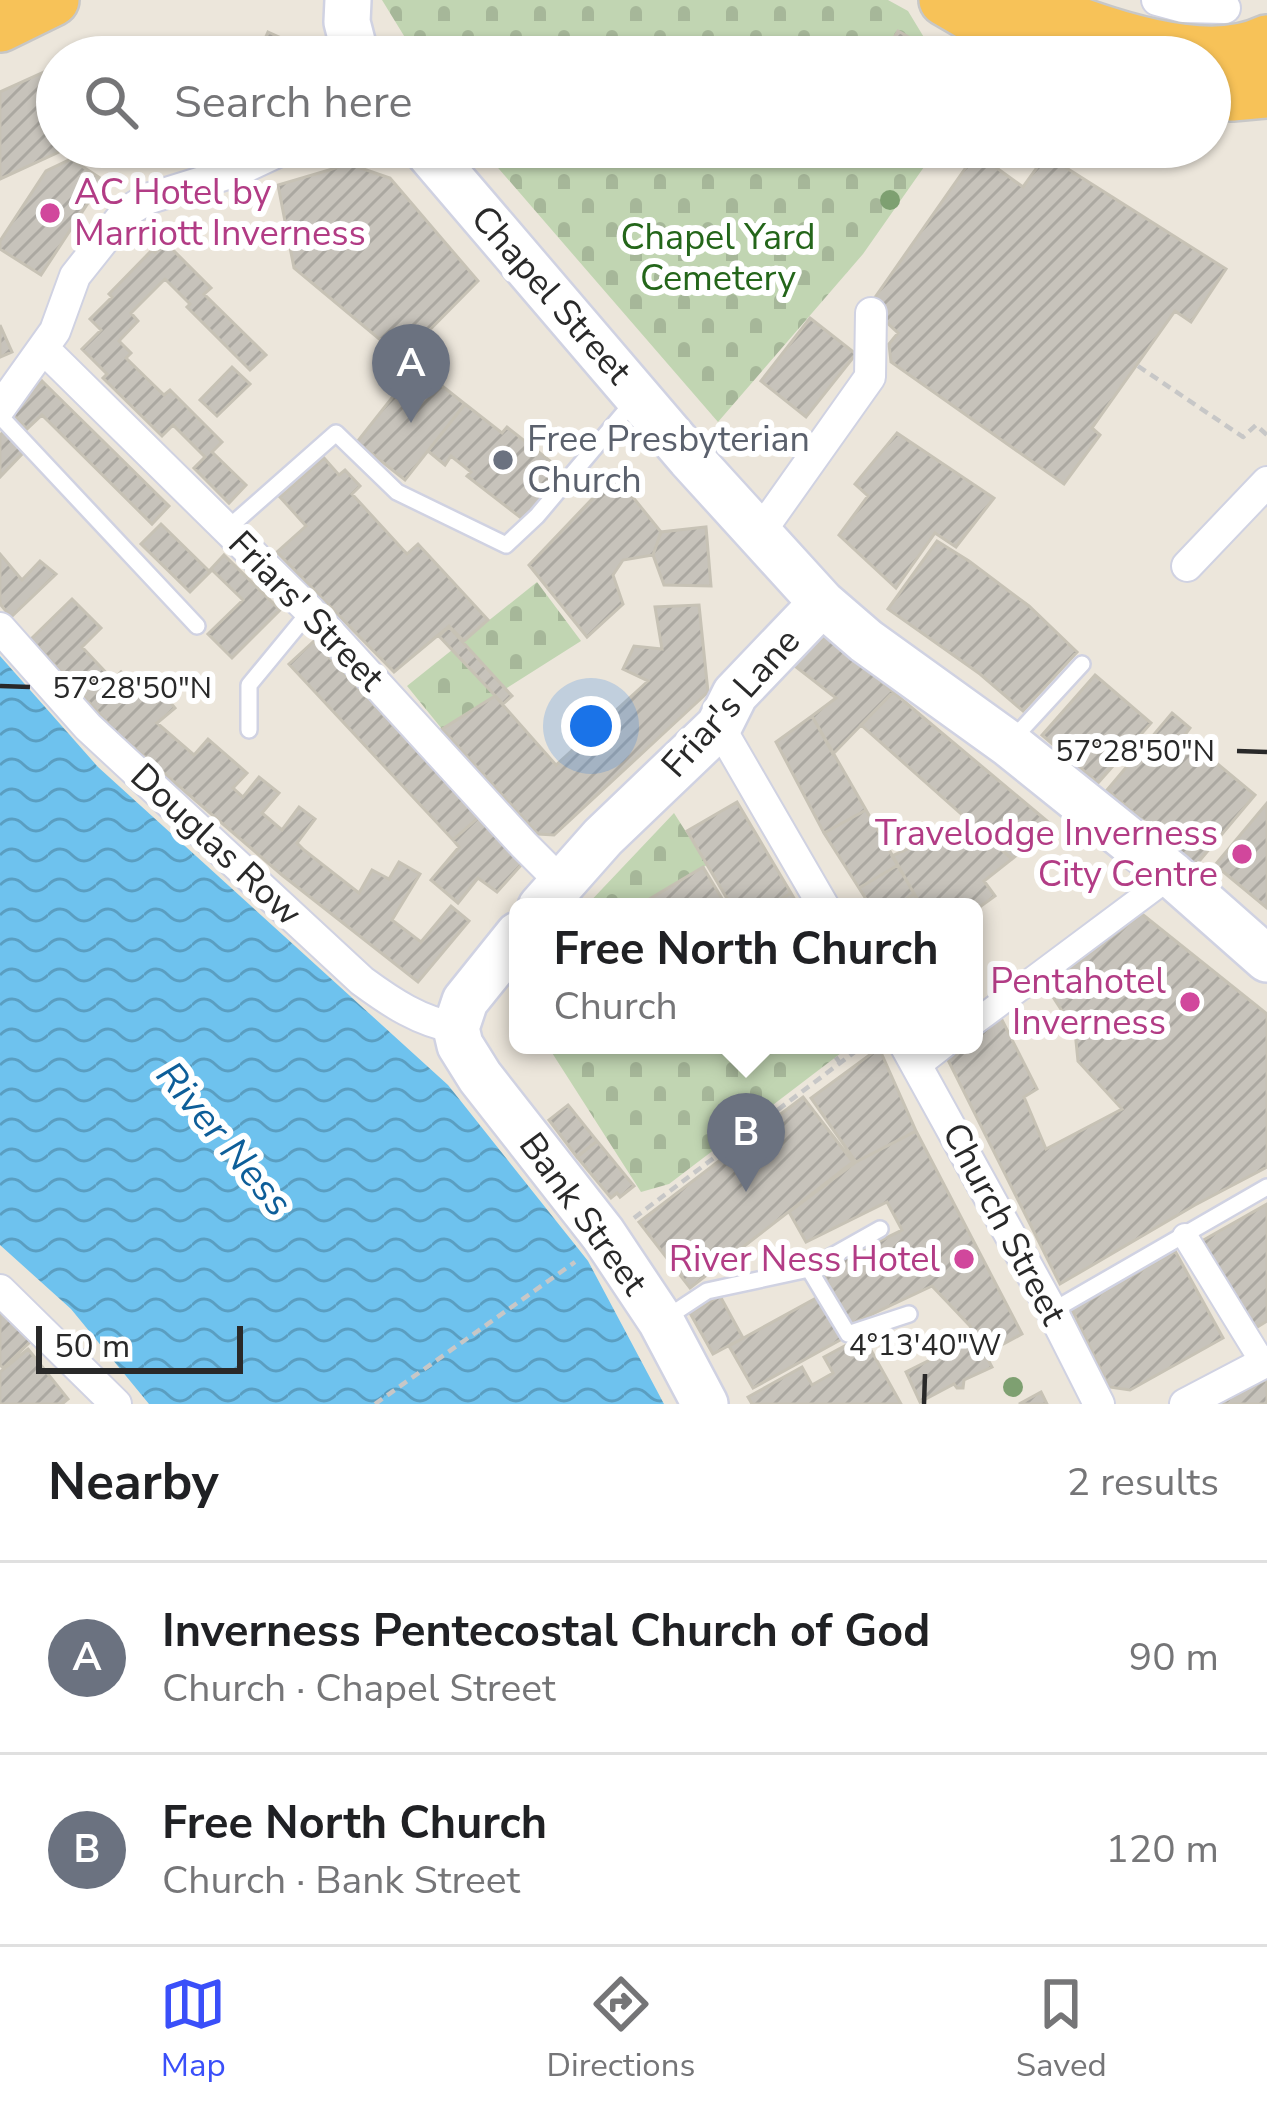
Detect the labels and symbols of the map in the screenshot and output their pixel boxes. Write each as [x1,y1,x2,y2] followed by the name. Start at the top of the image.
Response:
[74,168,366,258] place label: AC Hotel by Marriott Inverness
[460,195,643,395] street label: Chapel Street
[37,200,63,226] marker: AC Hotel by Marriott Inverness
[620,213,816,303] park label: Chapel Yard Cemetery
[372,324,450,423] pin: A
[527,415,810,505] place label: Free Presbyterian Church
[490,447,516,473] marker: Free Presbyterian Church
[217,520,395,702] street label: Friars' Street
[651,618,811,788] street label: Friar's Lane
[52,668,212,709] text: 57°28'50"N
[561,696,621,756] your location
[1055,731,1215,772] text: 57°28'50"N
[120,753,312,937] street label: Douglas Row
[875,809,1218,899] place label: Travelodge Inverness City Centre
[1229,841,1255,867] marker: Travelodge Inverness City Centre
[990,957,1166,1047] place label: Pentahotel Inverness
[1177,989,1203,1015] marker: Pentahotel Inverness
[144,1050,304,1228] water label: River Ness
[707,1093,785,1192] pin: B
[930,1114,1078,1334] street label: Church Street
[508,1123,659,1305] street label: Bank Street
[669,1235,940,1284] place label: River Ness Hotel
[951,1246,977,1272] marker: River Ness Hotel
[36,1320,243,1373] scale bar
[849,1325,1001,1366] text: 4°13'40"W

